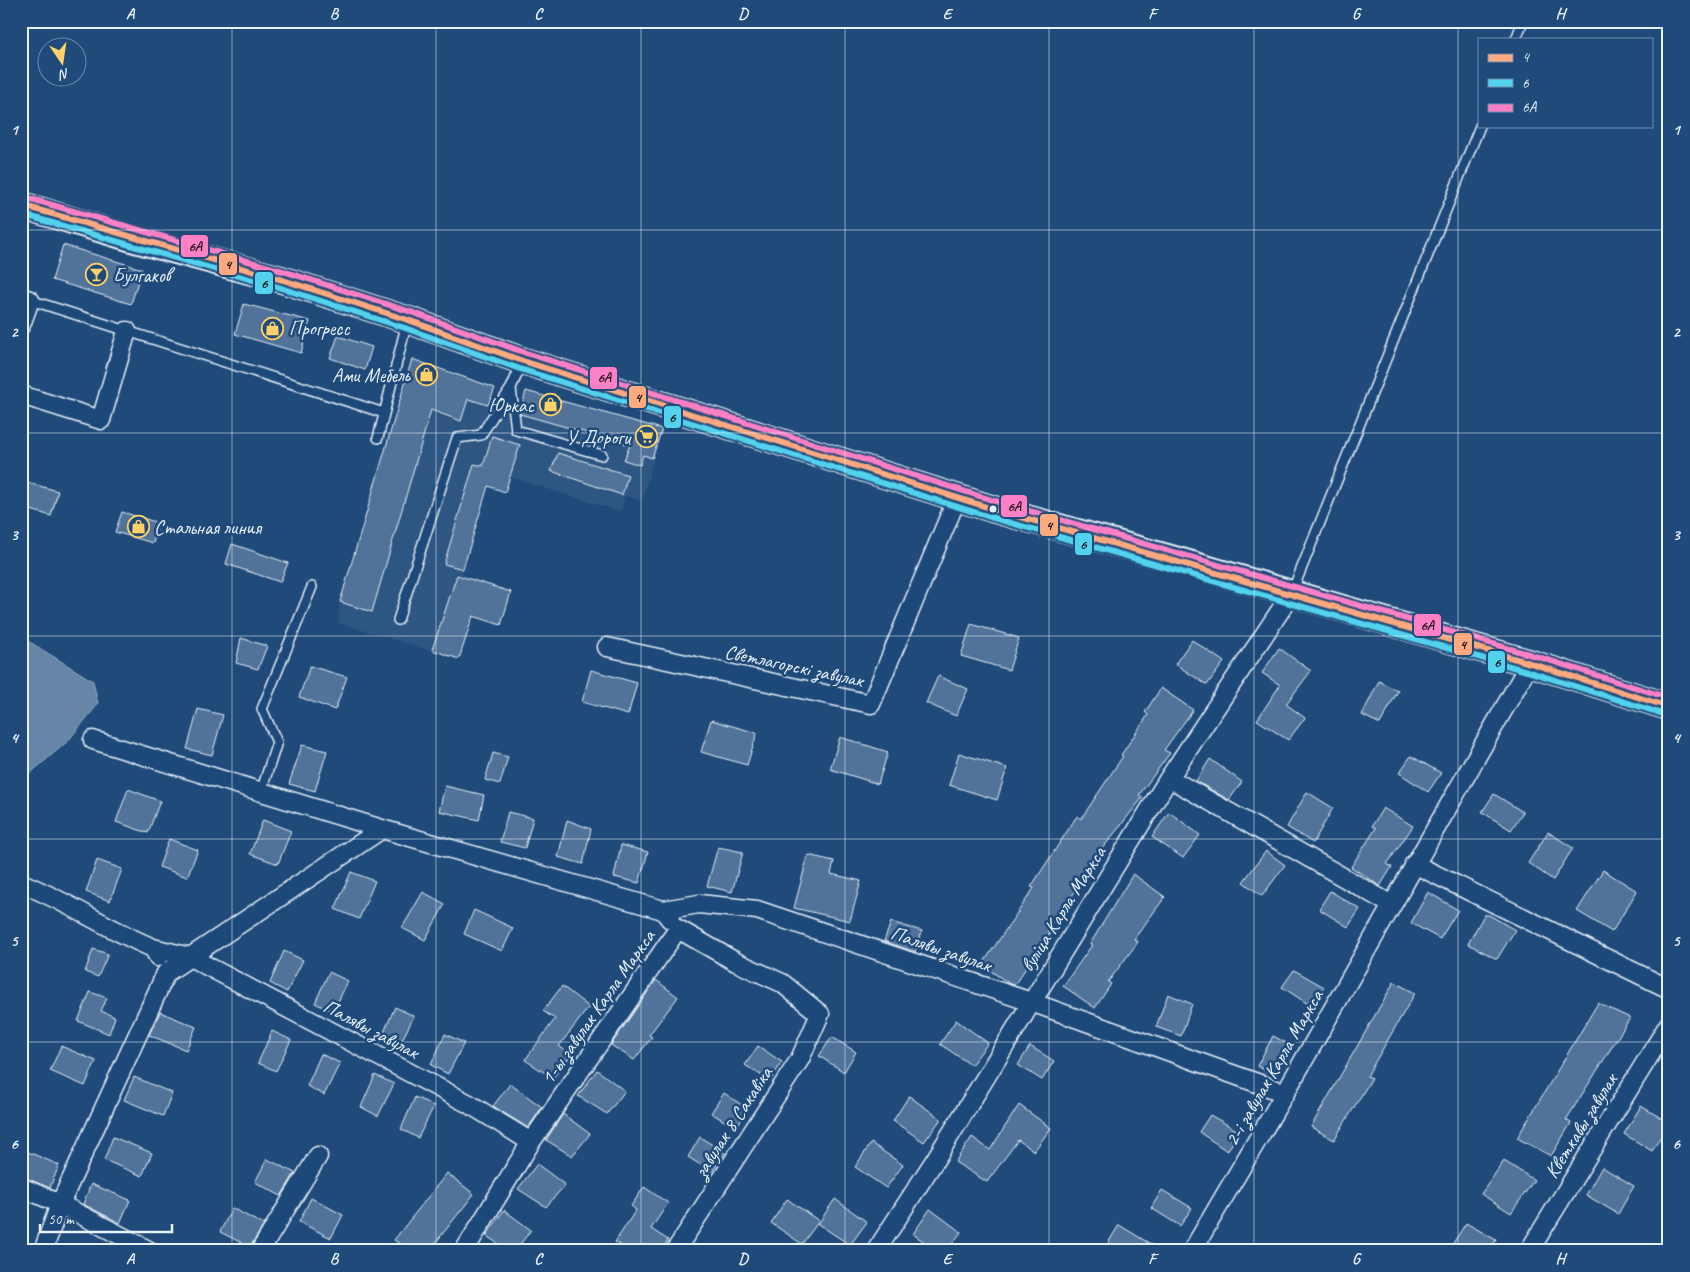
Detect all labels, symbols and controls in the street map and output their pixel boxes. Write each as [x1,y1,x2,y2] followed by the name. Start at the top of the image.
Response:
[126,4,136,24] text: A
[330,4,340,24] text: B
[534,4,544,24] text: C
[738,4,749,24] text: D
[943,4,954,24] text: E
[1148,4,1159,24] text: F
[1352,4,1362,24] text: G
[1555,4,1567,24] text: H
[38,38,88,88] north arrow
[1478,38,1652,128] legend
[1522,48,1530,67] text: 4
[56,65,71,84] text: N
[1522,74,1530,93] text: 6
[1522,98,1538,117] text: 6А
[10,120,19,140] text: 1
[1672,120,1681,140] text: 1
[180,234,209,258] line badge: 6А
[188,238,203,255] text: 6А
[218,252,238,276] line badge: 4
[225,256,233,273] text: 4
[85,263,109,287] bar icon: Булгаков
[113,263,176,288] place label: Булгаков
[254,271,274,295] line badge: 6
[261,275,269,292] text: 6
[261,316,285,340] shop icon: Прогресс
[289,316,350,341] place label: Прогресс
[10,322,19,342] text: 2
[1672,322,1681,342] text: 2
[332,363,411,388] place label: Ами Мебель
[414,363,438,387] shop icon: Ами Мебель
[589,366,618,390] line badge: 6А
[597,369,612,386] text: 6А
[628,385,647,409] line badge: 4
[635,389,643,406] text: 4
[489,393,535,418] place label: Юркас
[538,393,562,417] shop icon: Юркас
[663,405,682,429] line badge: 6
[669,409,677,426] text: 6
[566,425,632,450] place label: У Дороги
[634,425,658,449] supermarket icon: У Дороги
[1000,494,1028,518] line badge: 6А
[1007,498,1022,515] text: 6А
[988,504,998,514] unlabelled marker
[1039,513,1059,537] line badge: 4
[126,515,150,539] shop icon: Стальная линия
[154,515,263,540] place label: Стальная линия
[1046,517,1054,534] text: 4
[10,525,19,545] text: 3
[1672,525,1681,545] text: 3
[1074,532,1093,556] line badge: 6
[1080,536,1088,553] text: 6
[1413,613,1442,637] line badge: 6А
[1420,617,1435,634] text: 6А
[1453,632,1473,656] line badge: 4
[1460,636,1468,653] text: 4
[722,639,867,694] street label: Светлагорскі завулак
[1487,650,1506,674] line badge: 6
[1494,654,1502,671] text: 6
[10,728,19,748] text: 4
[1672,728,1681,748] text: 4
[1015,840,1112,976] street label: вуліца Карла Маркса
[887,920,996,979] street label: Палявы завулак
[535,924,662,1090] street label: 1-ы завулак Карла Маркса
[11,931,20,951] text: 5
[1673,931,1682,951] text: 5
[1219,984,1330,1151] street label: 2-і завулак Карла Маркса
[318,993,425,1066] street label: Палявы завулак
[686,1061,780,1185] street label: завулак 8 Сакавіка
[1539,1068,1625,1184] street label: Кветкавы завулак
[10,1134,19,1154] text: 6
[1672,1134,1681,1154] text: 6
[40,1202,172,1234] scale bar
[48,1210,75,1229] text: 50 m
[126,1249,136,1269] text: A
[330,1249,340,1269] text: B
[534,1249,544,1269] text: C
[738,1249,749,1269] text: D
[943,1249,954,1269] text: E
[1148,1249,1159,1269] text: F
[1352,1249,1362,1269] text: G
[1555,1249,1567,1269] text: H

